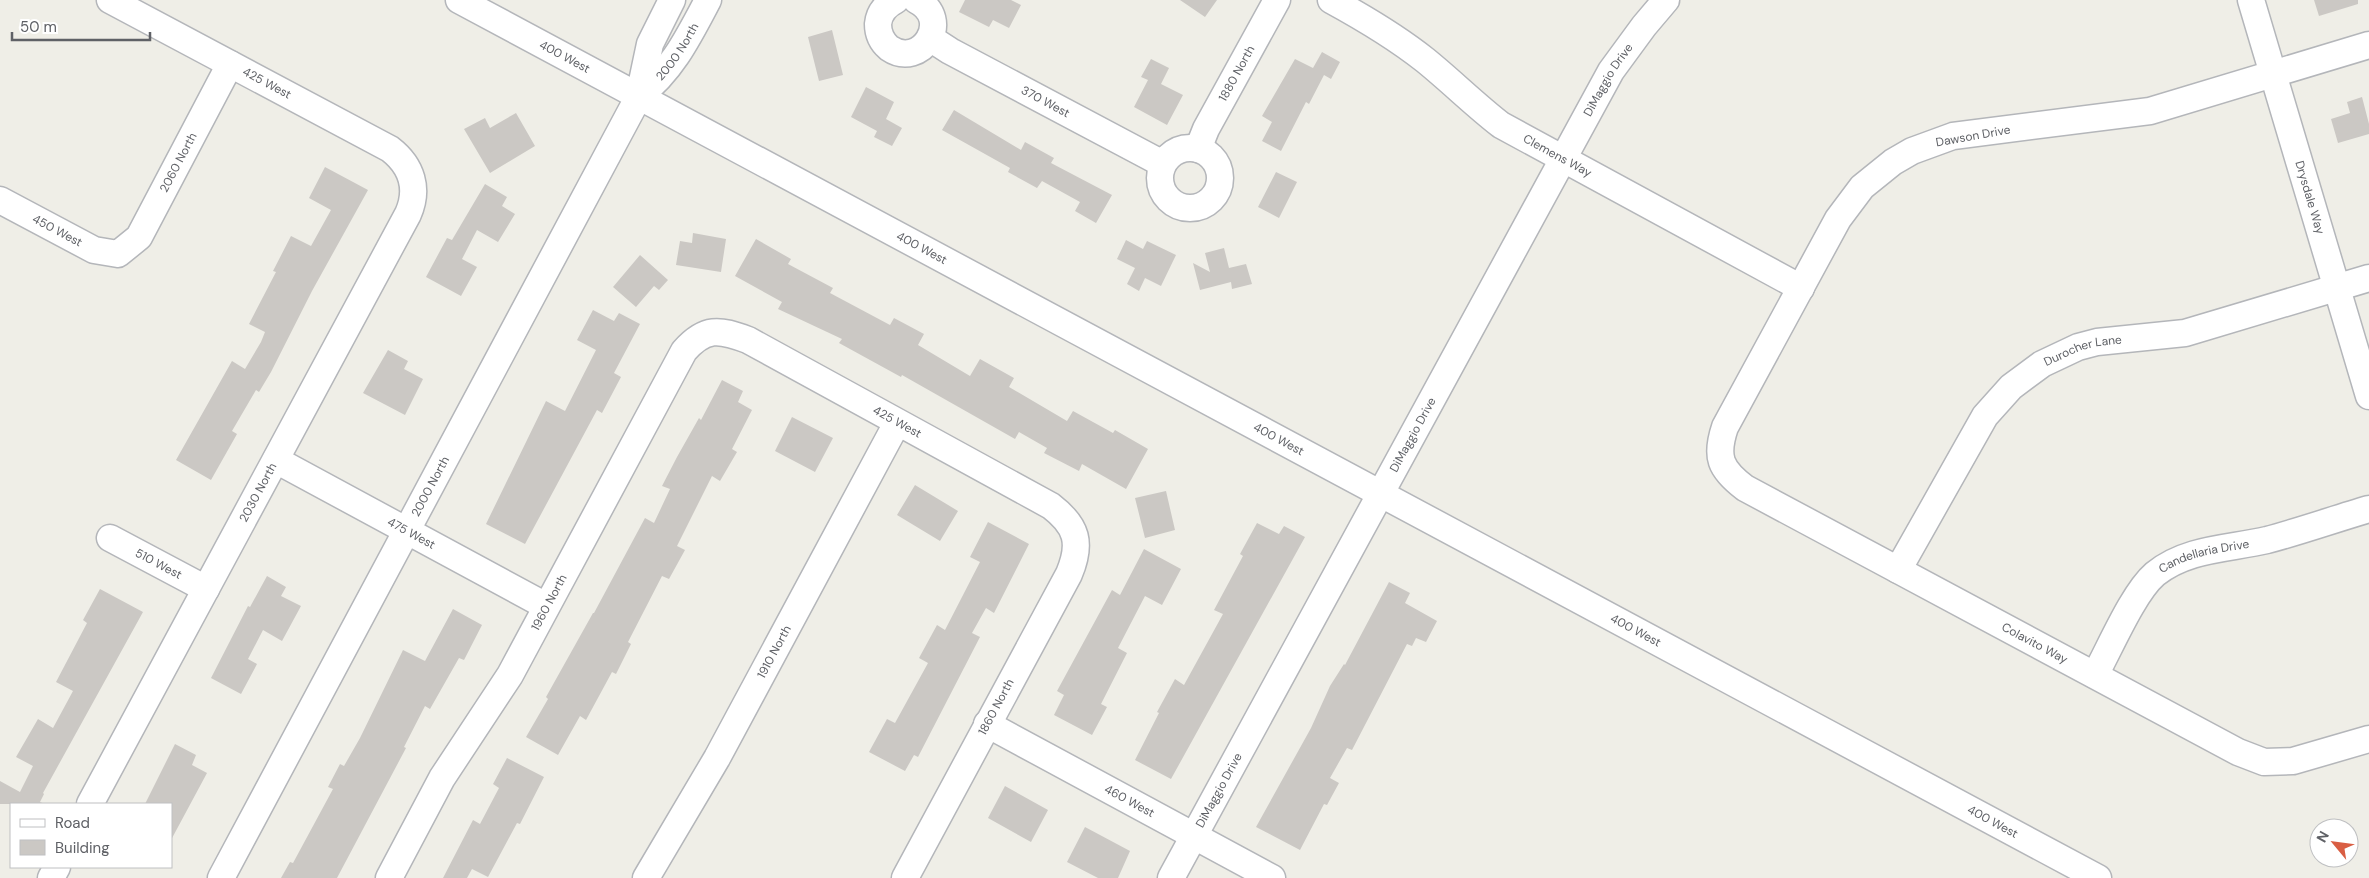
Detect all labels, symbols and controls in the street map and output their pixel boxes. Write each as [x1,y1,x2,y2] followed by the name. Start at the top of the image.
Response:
[12,10,150,42] scale bar
[20,17,57,37] text: 50 m
[652,20,702,84] street label: 2000 North
[537,37,593,77] street label: 400 West
[1580,40,1637,119] street label: DiMaggio Drive
[1215,43,1258,104] street label: 1880 North
[240,63,294,103] street label: 425 West
[1018,82,1073,121] street label: 370 West
[1934,122,2012,150] street label: Dawson Drive
[156,130,201,195] street label: 2060 North
[1520,131,1595,181] street label: Clemens Way
[2291,159,2328,236] street label: Drysdale Way
[30,211,85,250] street label: 450 West
[894,228,950,268] street label: 400 West
[2041,332,2123,370] street label: Durocher Lane
[1386,394,1440,475] street label: DiMaggio Drive
[870,402,925,442] street label: 425 West
[1251,419,1307,459] street label: 400 West
[408,453,453,519] street label: 2000 North
[235,460,280,525] street label: 2030 North
[385,514,438,553] street label: 475 West
[2156,536,2250,577] street label: Candellaria Drive
[132,545,185,583] street label: 510 West
[527,571,571,633] street label: 1960 North
[1608,610,1664,651] street label: 400 West
[1999,619,2071,668] street label: Colavito Way
[753,622,795,681] street label: 1910 North
[975,676,1018,738] street label: 1860 North
[1192,750,1246,830] street label: DiMaggio Drive
[1102,781,1158,821] street label: 460 West
[1965,802,2021,842] street label: 400 West
[10,803,172,868] legend
[55,813,90,833] text: Road
[2309,818,2359,868] north arrow
[2312,828,2333,846] text: N
[55,838,110,858] text: Building

